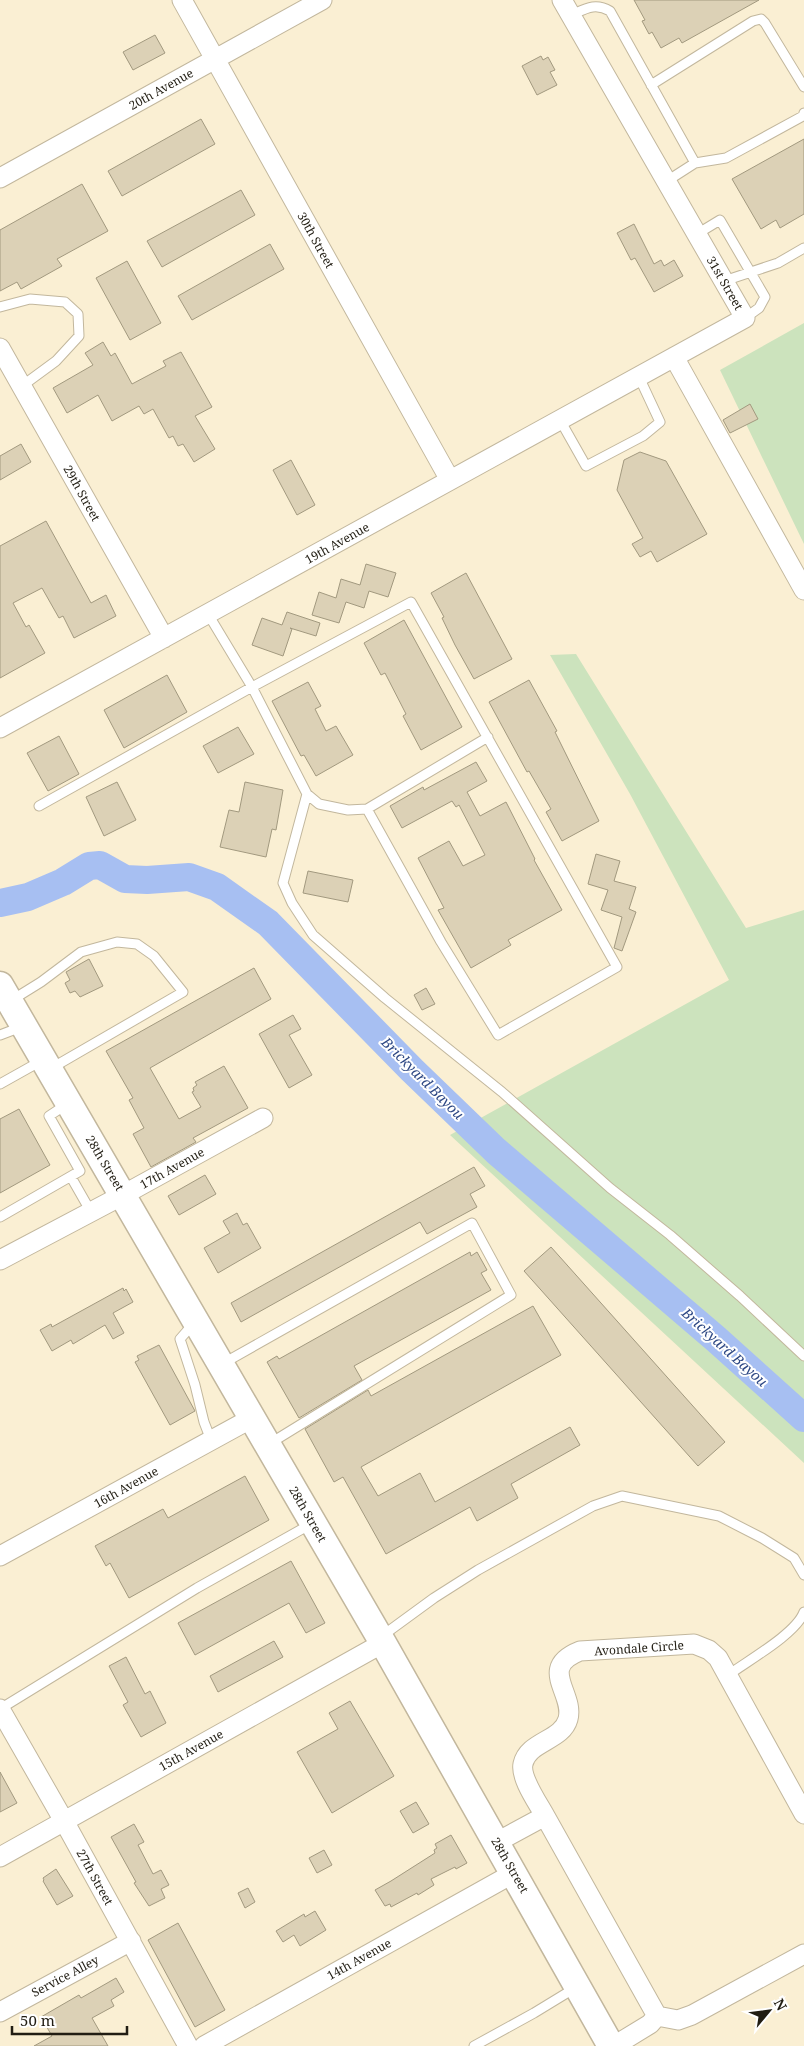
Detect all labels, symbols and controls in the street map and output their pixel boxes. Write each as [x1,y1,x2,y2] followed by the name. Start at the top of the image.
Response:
[126,64,196,114] street label: 20th Avenue
[294,209,338,271] street label: 30th Street
[703,253,747,313] street label: 31st Street
[60,462,104,524] street label: 29th Street
[302,518,372,568] street label: 19th Avenue
[377,1032,469,1124] water label: Brickyard Bayou
[82,1132,128,1194] street label: 28th Street
[137,1143,207,1193] street label: 17th Avenue
[677,1303,772,1391] water label: Brickyard Bayou
[91,1462,161,1512] street label: 16th Avenue
[285,1483,331,1545] street label: 28th Street
[594,1636,684,1660] street label: Avondale Circle
[156,1725,226,1775] street label: 15th Avenue
[487,1834,533,1896] street label: 28th Street
[73,1846,117,1908] street label: 27th Street
[324,1934,394,1984] street label: 14th Avenue
[28,1951,102,2001] street label: Service Alley
[744,1986,794,2036] north arrow
[770,1995,792,2014] text: N
[12,2004,128,2036] scale bar
[20,2010,55,2030] text: 50 m

